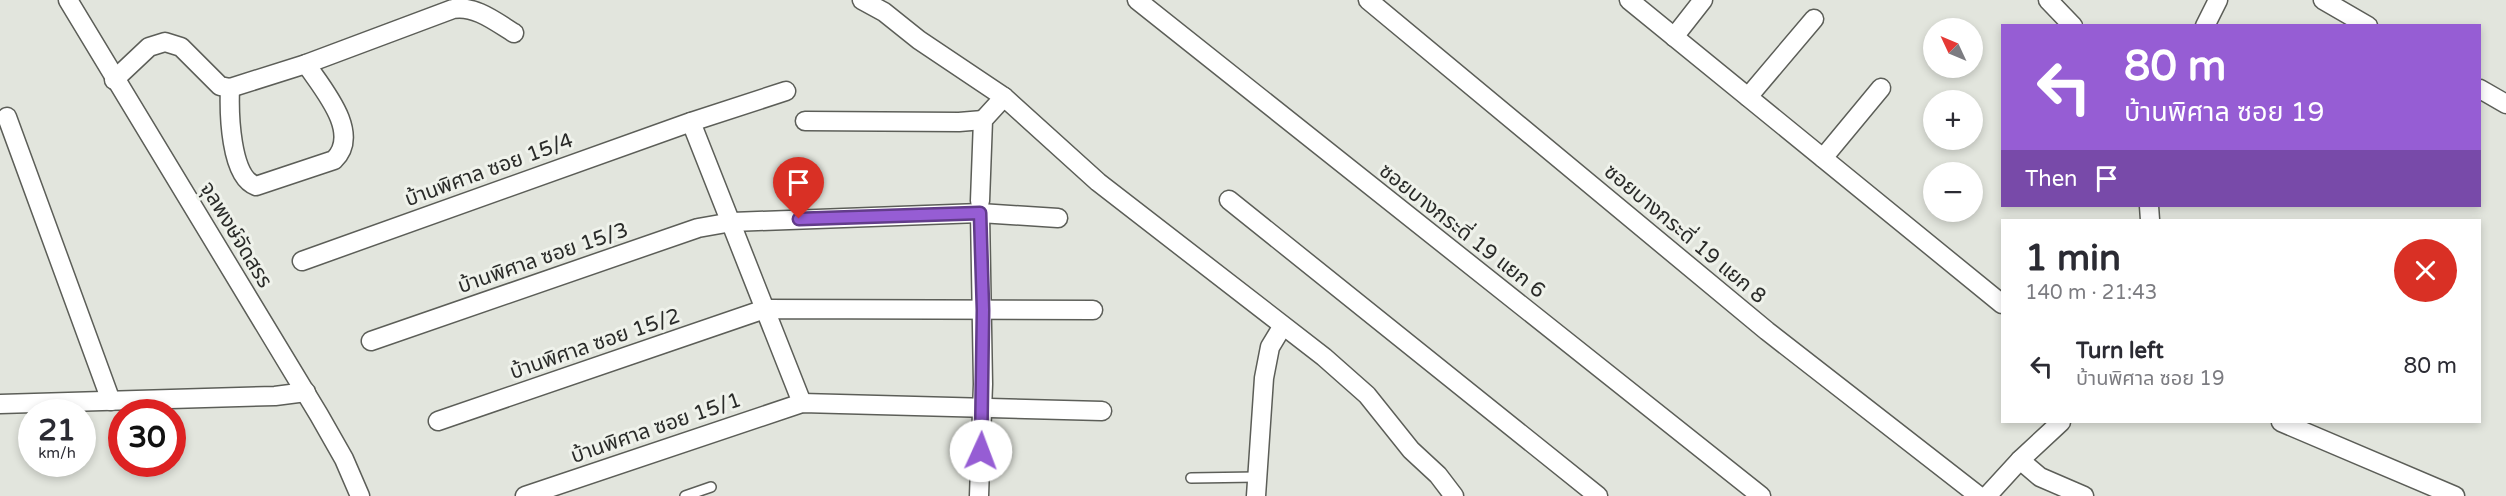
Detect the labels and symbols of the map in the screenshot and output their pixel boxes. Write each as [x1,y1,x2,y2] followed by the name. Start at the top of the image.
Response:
[1923,18,1983,78] north arrow
[402,128,576,212] street label: บ้านพิศาล ซอย 15/4
[1374,156,1552,304] street label: ซอยบางกระดี่ 19 แยก 6
[773,157,824,219] pin
[1599,157,1773,309] street label: ซอยบางกระดี่ 19 แยก 8
[195,178,277,292] street label: จุลพงษ์จัดสรร
[455,217,631,299] street label: บ้านพิศาล ซอย 15/3
[507,303,683,385] street label: บ้านพิศาล ซอย 15/2
[568,387,744,469] street label: บ้านพิศาล ซอย 15/1
[108,399,186,477] speed limit sign: 30
[949,419,1013,483] position arrow

